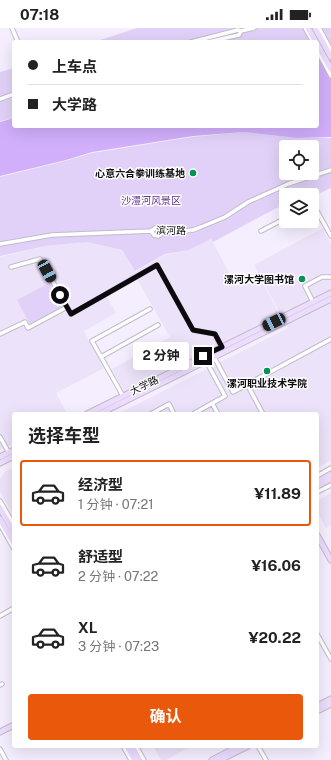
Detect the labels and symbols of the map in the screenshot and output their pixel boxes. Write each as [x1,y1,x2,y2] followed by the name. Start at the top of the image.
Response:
[95,167,185,179] place label: 心意六合拳训练基地
[188,168,198,178] marker: 心意六合拳训练基地
[121,194,181,206] park label: 沙澧河风景区
[156,224,186,236] street label: 滨河路
[36,258,58,284] car
[224,273,294,285] place label: 漯河大学图书馆
[297,274,307,284] marker: 漯河大学图书馆
[51,286,69,304] route start
[261,311,287,333] car
[133,342,189,370] callout: 2 分钟
[194,347,212,365] route end
[262,366,272,376] marker: 漯河职业技术学院
[128,373,160,397] street label: 大学路
[227,377,307,389] place label: 漯河职业技术学院

